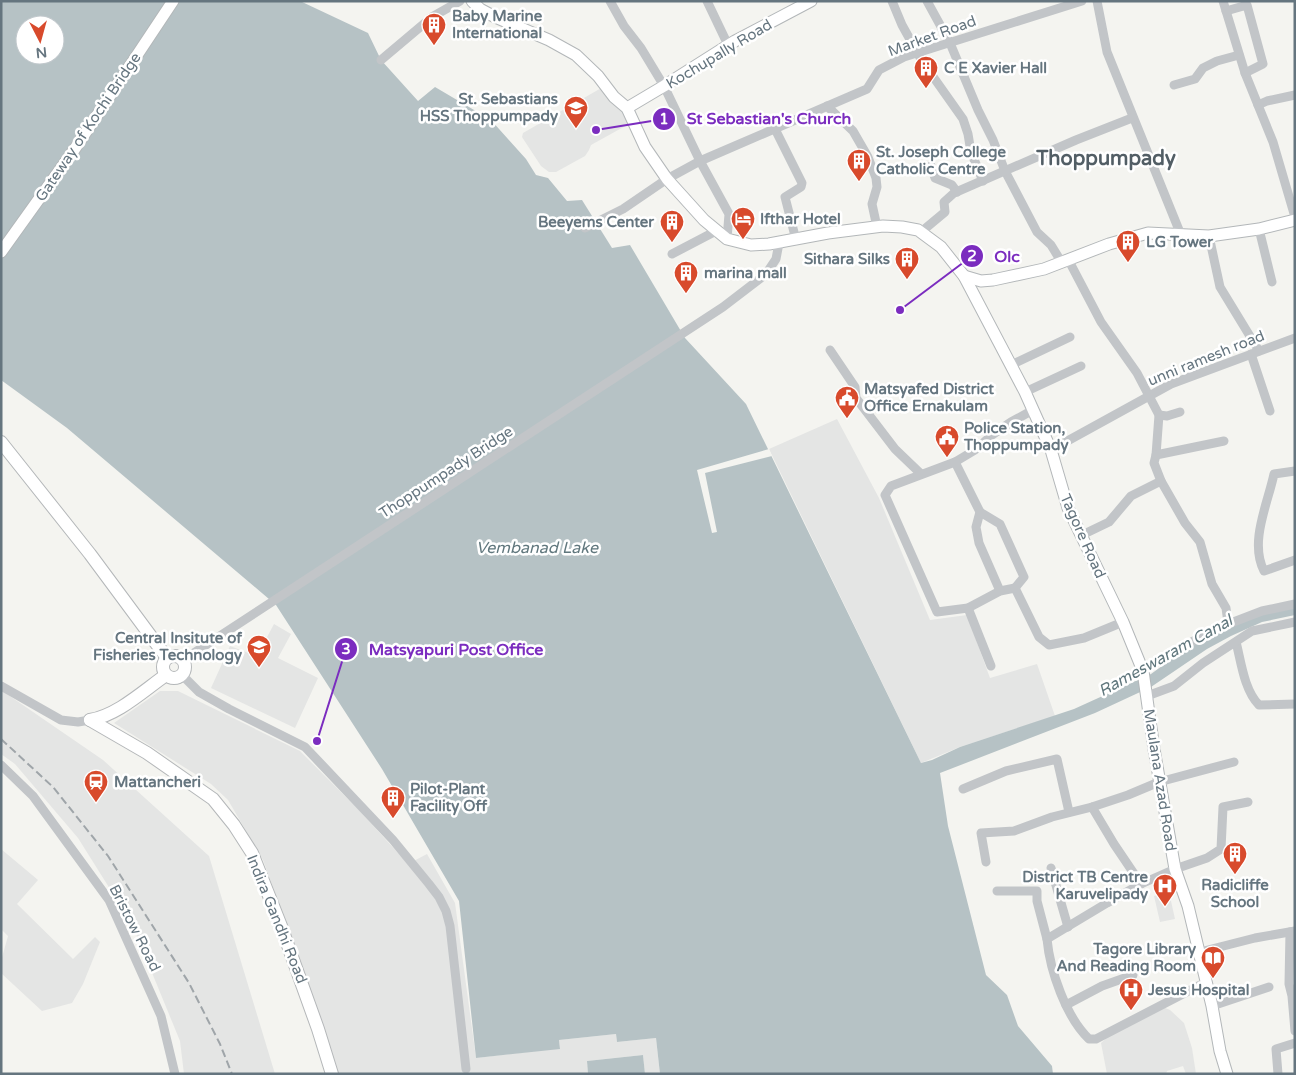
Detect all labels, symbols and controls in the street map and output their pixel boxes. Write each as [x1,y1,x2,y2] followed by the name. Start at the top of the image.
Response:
[452,7,543,42] place label: Baby Marine International
[421,12,447,46] building icon: Baby Marine International
[885,12,979,60] street label: Market Road
[15,15,65,65] north arrow
[663,15,775,93] street label: Kochupally Road
[35,43,48,61] text: N
[31,49,145,205] street label: Gateway of Kochi Bridge
[913,55,939,89] building icon: C E Xavier Hall
[944,59,1047,77] place label: C E Xavier Hall
[420,90,558,126] place label: St. Sebastians HSS Thoppumpady
[563,95,589,129] school or university icon: St. Sebastians HSS Thoppumpady
[651,103,861,134] callout: St Sebastian's Church
[687,109,851,129] text: St Sebastian's Church
[659,110,669,128] text: 1
[876,143,1006,178] place label: St. Joseph College Catholic Centre
[1035,147,1176,171] district label: Thoppumpady
[846,148,872,182] building icon: St. Joseph College Catholic Centre
[730,206,756,240] hotel icon: Ifthar Hotel
[659,209,685,243] building icon: Beeyems Center
[760,210,841,228] place label: Ifthar Hotel
[538,213,654,232] place label: Beeyems Center
[1115,229,1141,263] building icon: LG Tower
[1146,233,1213,251] place label: LG Tower
[960,241,1030,272] callout: Olc
[894,246,920,280] building icon: Sithara Silks
[967,247,977,265] text: 2
[994,247,1020,267] text: Olc
[804,250,890,268] place label: Sithara Silks
[673,260,699,294] building icon: marina mall
[704,264,787,282] place label: marina mall
[1145,326,1267,390] street label: unni ramesh road
[864,380,994,415] place label: Matsyafed District Office Ernakulam
[834,385,860,419] public building icon: Matsyafed District Office Ernakulam
[963,419,1069,455] place label: Police Station, Thoppumpady
[376,422,516,522] street label: Thoppumpady Bridge
[934,424,960,458] public building icon: Police Station, Thoppumpady
[1056,491,1110,581] street label: Tagore Road
[476,538,599,558] water label: Vembanad Lake
[1095,610,1238,701] water label: Rameswaram Canal
[93,629,242,665] place label: Central Insitute of Fisheries Technology
[246,634,272,668] school or university icon: Central Insitute of Fisheries Technology
[334,634,553,665] callout: Matsyapuri Post Office
[341,640,351,658] text: 3
[369,640,543,660] text: Matsyapuri Post Office
[1140,708,1180,852] street label: Maulana Azad Road
[83,769,109,803] station icon: Mattancheri
[114,773,201,791] place label: Mattancheri
[410,780,487,816] place label: Pilot-Plant Facility Off
[380,785,406,819] building icon: Pilot-Plant Facility Off
[1222,841,1248,875] building icon: Radicliffe School
[243,852,311,986] street label: Indira Gandhi Road
[1022,868,1148,904] place label: District TB Centre Karuvelipady
[1152,873,1178,907] hospital icon: District TB Centre Karuvelipady
[1201,876,1269,911] place label: Radicliffe School
[105,882,165,974] street label: Bristow Road
[1056,940,1196,976] place label: Tagore Library And Reading Room
[1200,945,1226,979] library icon: Tagore Library And Reading Room
[1118,977,1144,1011] hospital icon: Jesus Hospital
[1147,981,1249,1000] place label: Jesus Hospital

